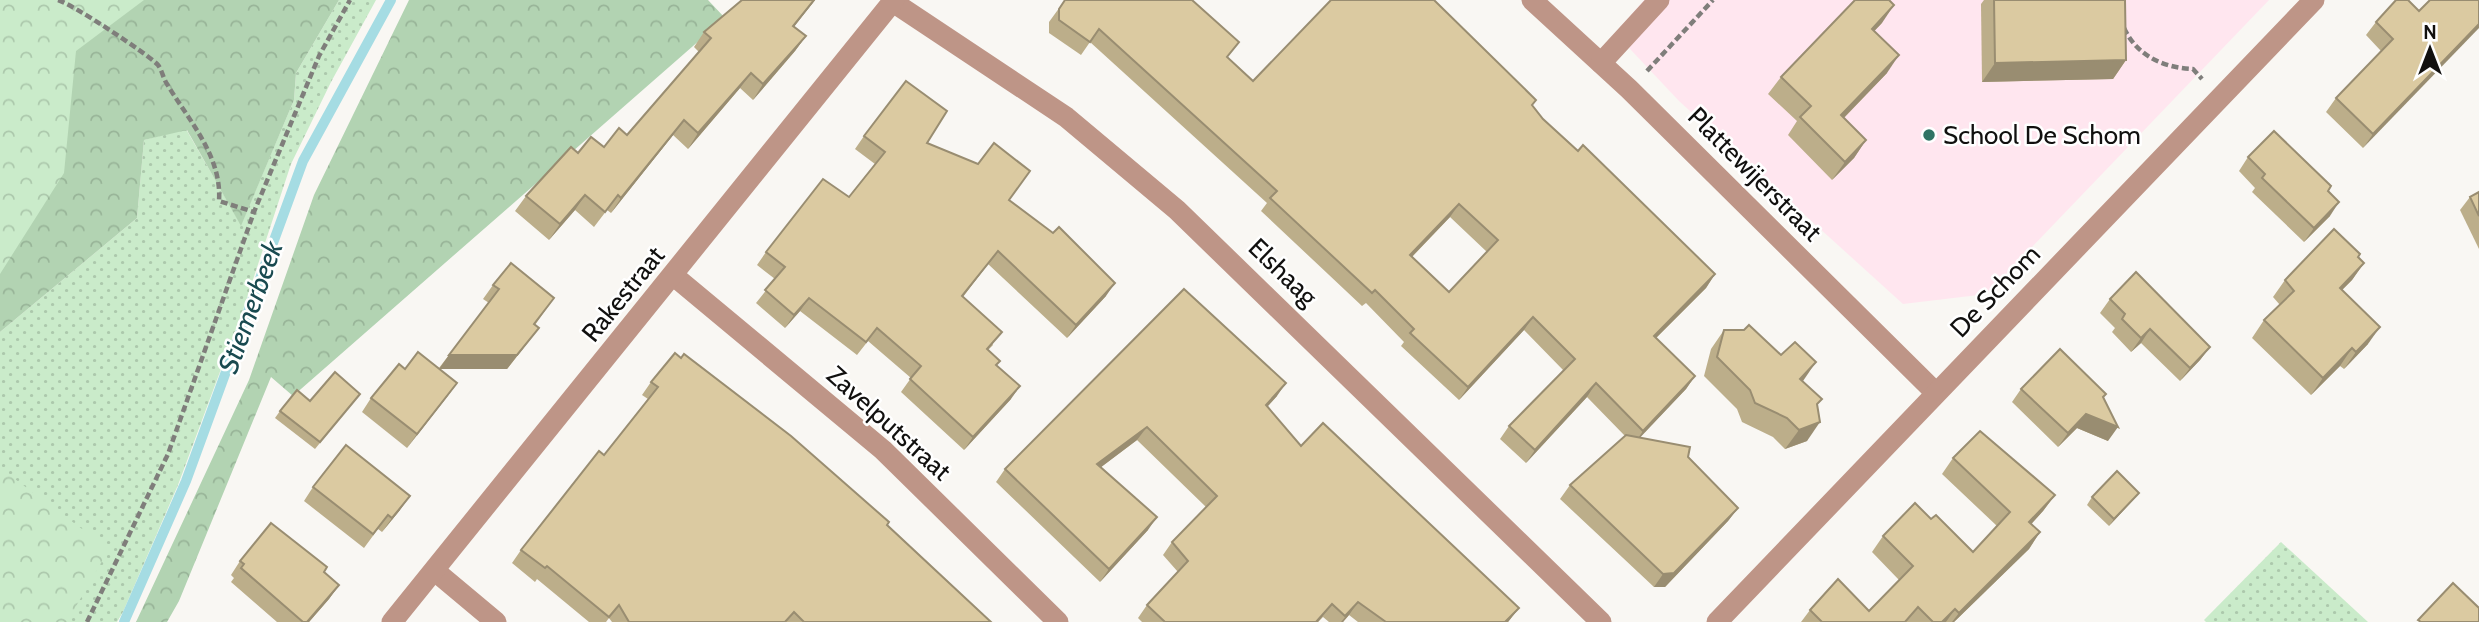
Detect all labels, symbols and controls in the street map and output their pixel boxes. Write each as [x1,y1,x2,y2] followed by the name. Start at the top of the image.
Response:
[2395,14,2465,84] north arrow
[2423,21,2437,44] text: N
[1681,100,1829,248] street label: Plattewijerstraat
[1943,119,2141,151] place label: School De Schom
[1921,127,1937,143] marker: School De Schom
[1242,232,1325,313] street label: Elshaag
[210,235,290,378] water label: Stiemerbeek
[1943,238,2047,344] street label: De Schom
[575,240,671,348] street label: Rakestraat
[820,359,958,487] street label: Zavelputstraat

